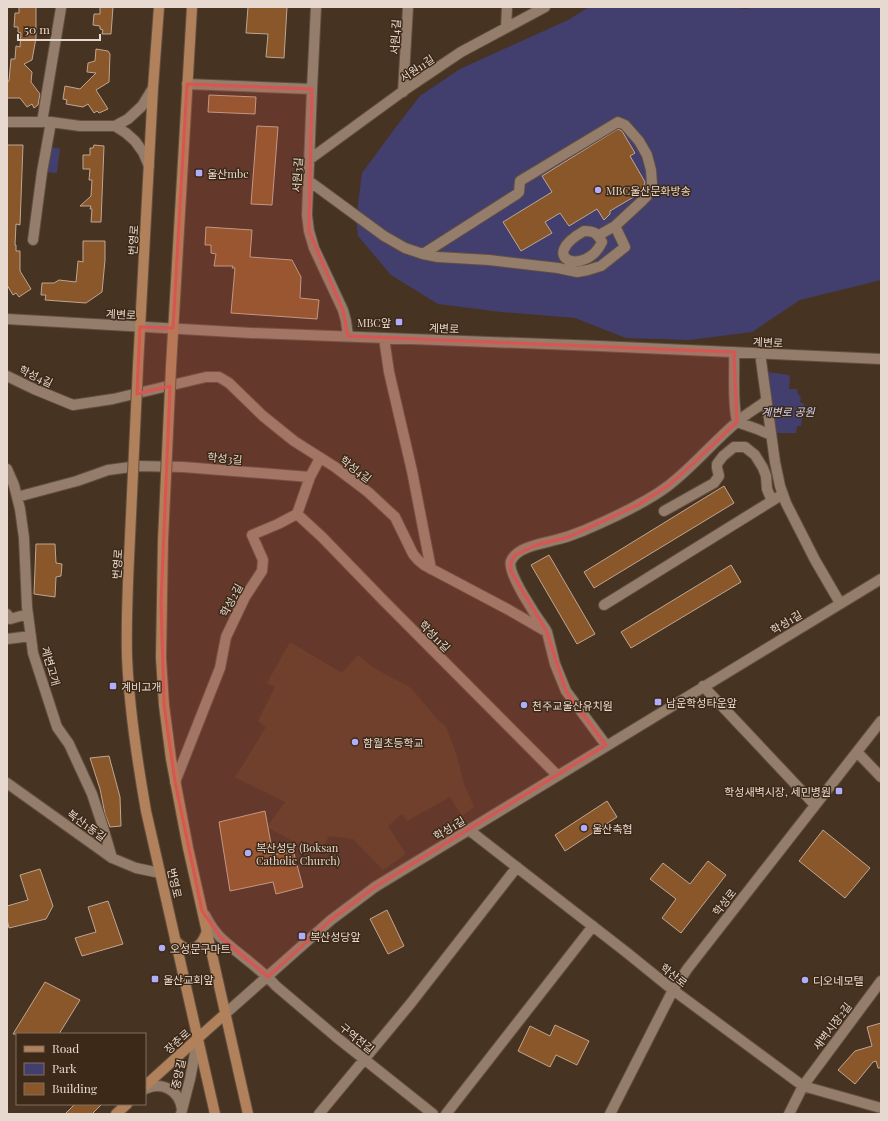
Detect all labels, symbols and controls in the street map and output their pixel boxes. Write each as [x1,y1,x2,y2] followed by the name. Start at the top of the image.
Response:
[18,16,100,42] scale bar
[387,19,403,55] street label: 서원4길
[24,21,50,37] text: 50 m
[397,51,437,85] street label: 서원11길
[289,157,305,193] street label: 서원3길
[207,166,249,181] place label: 울산mbc
[194,168,204,178] marker: 울산mbc
[606,183,691,198] place label: MBC울산문화방송
[593,185,603,195] marker: MBC울산문화방송
[125,224,141,256] street label: 번영로
[105,306,137,322] street label: 계변로
[357,315,391,330] place label: MBC앞
[394,317,404,327] marker: MBC앞
[429,320,459,336] street label: 계변로
[752,334,784,350] street label: 계변로
[17,362,55,390] street label: 학성4길
[761,404,816,419] park label: 계변로 공원
[207,449,243,467] street label: 학성3길
[337,452,375,486] street label: 학성4길
[109,548,125,580] street label: 번영로
[216,581,246,619] street label: 학성2길
[767,607,805,637] street label: 학성1길
[416,617,454,655] street label: 학성11길
[38,644,64,688] street label: 계변고개
[121,679,161,694] place label: 계비고개
[108,681,118,691] marker: 계비고개
[666,695,737,710] place label: 남운학성타운앞
[653,697,663,707] marker: 남운학성타운앞
[532,698,613,713] place label: 천주교울산유치원
[519,700,529,710] marker: 천주교울산유치원
[363,735,424,750] place label: 함월초등학교
[350,737,360,747] marker: 함월초등학교
[724,784,831,799] place label: 학성새벽시장, 세민병원
[834,786,844,796] marker: 학성새벽시장, 세민병원
[65,806,109,844] street label: 복산1동길
[430,813,468,843] street label: 학성1길
[592,821,632,836] place label: 울산축협
[579,823,589,833] marker: 울산축협
[256,840,340,868] place label: 복산성당 (Boksan Catholic Church)
[243,848,253,858] marker: 복산성당 (Boksan Catholic Church)
[164,867,186,899] street label: 번영로
[709,885,739,919] street label: 학성로
[310,929,361,944] place label: 복산성당앞
[297,931,307,941] marker: 복산성당앞
[170,941,231,956] place label: 오성문구마트
[157,943,167,953] marker: 오성문구마트
[657,960,691,990] street label: 학산로
[163,972,214,987] place label: 울산교회앞
[813,973,864,988] place label: 디오네모텔
[150,974,160,984] marker: 울산교회앞
[800,975,810,985] marker: 디오네모텔
[809,999,855,1053] street label: 새벽시장2길
[337,1019,377,1057] street label: 구역전길
[161,1025,193,1057] street label: 장춘로
[16,1033,146,1105] legend
[52,1040,79,1056] text: Road
[168,1058,188,1090] street label: 중앙길
[52,1060,77,1076] text: Park
[52,1080,98,1096] text: Building

